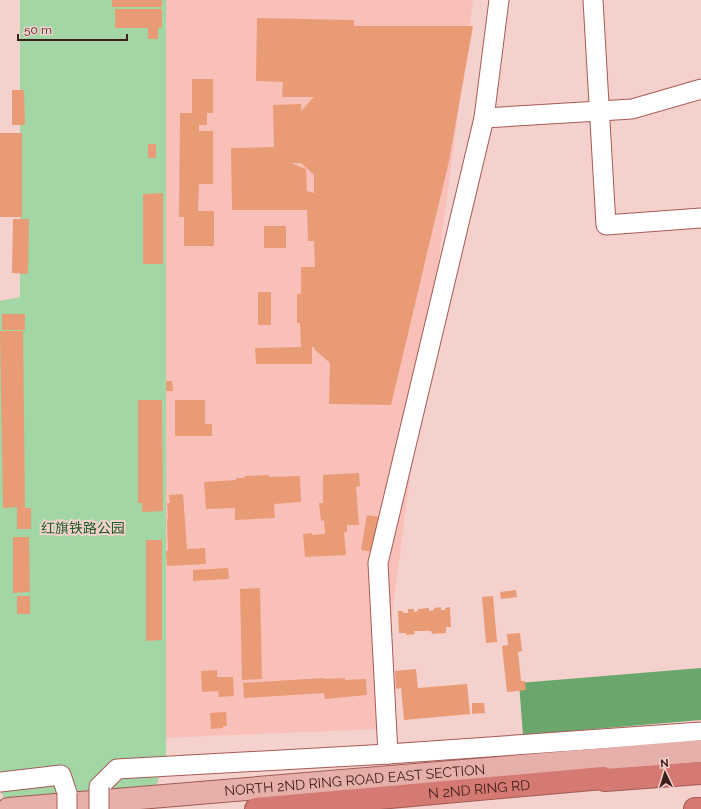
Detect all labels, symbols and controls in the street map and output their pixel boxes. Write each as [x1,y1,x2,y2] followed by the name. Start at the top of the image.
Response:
[18,16,127,42] scale bar
[24,23,52,37] text: 50 m
[41,520,125,536] park label: 红旗铁路公园
[645,753,685,793] north arrow
[660,757,669,770] text: N
[224,761,486,799] street label: NORTH 2ND RING ROAD EAST SECTION
[427,777,531,802] street label: N 2ND RING RD

